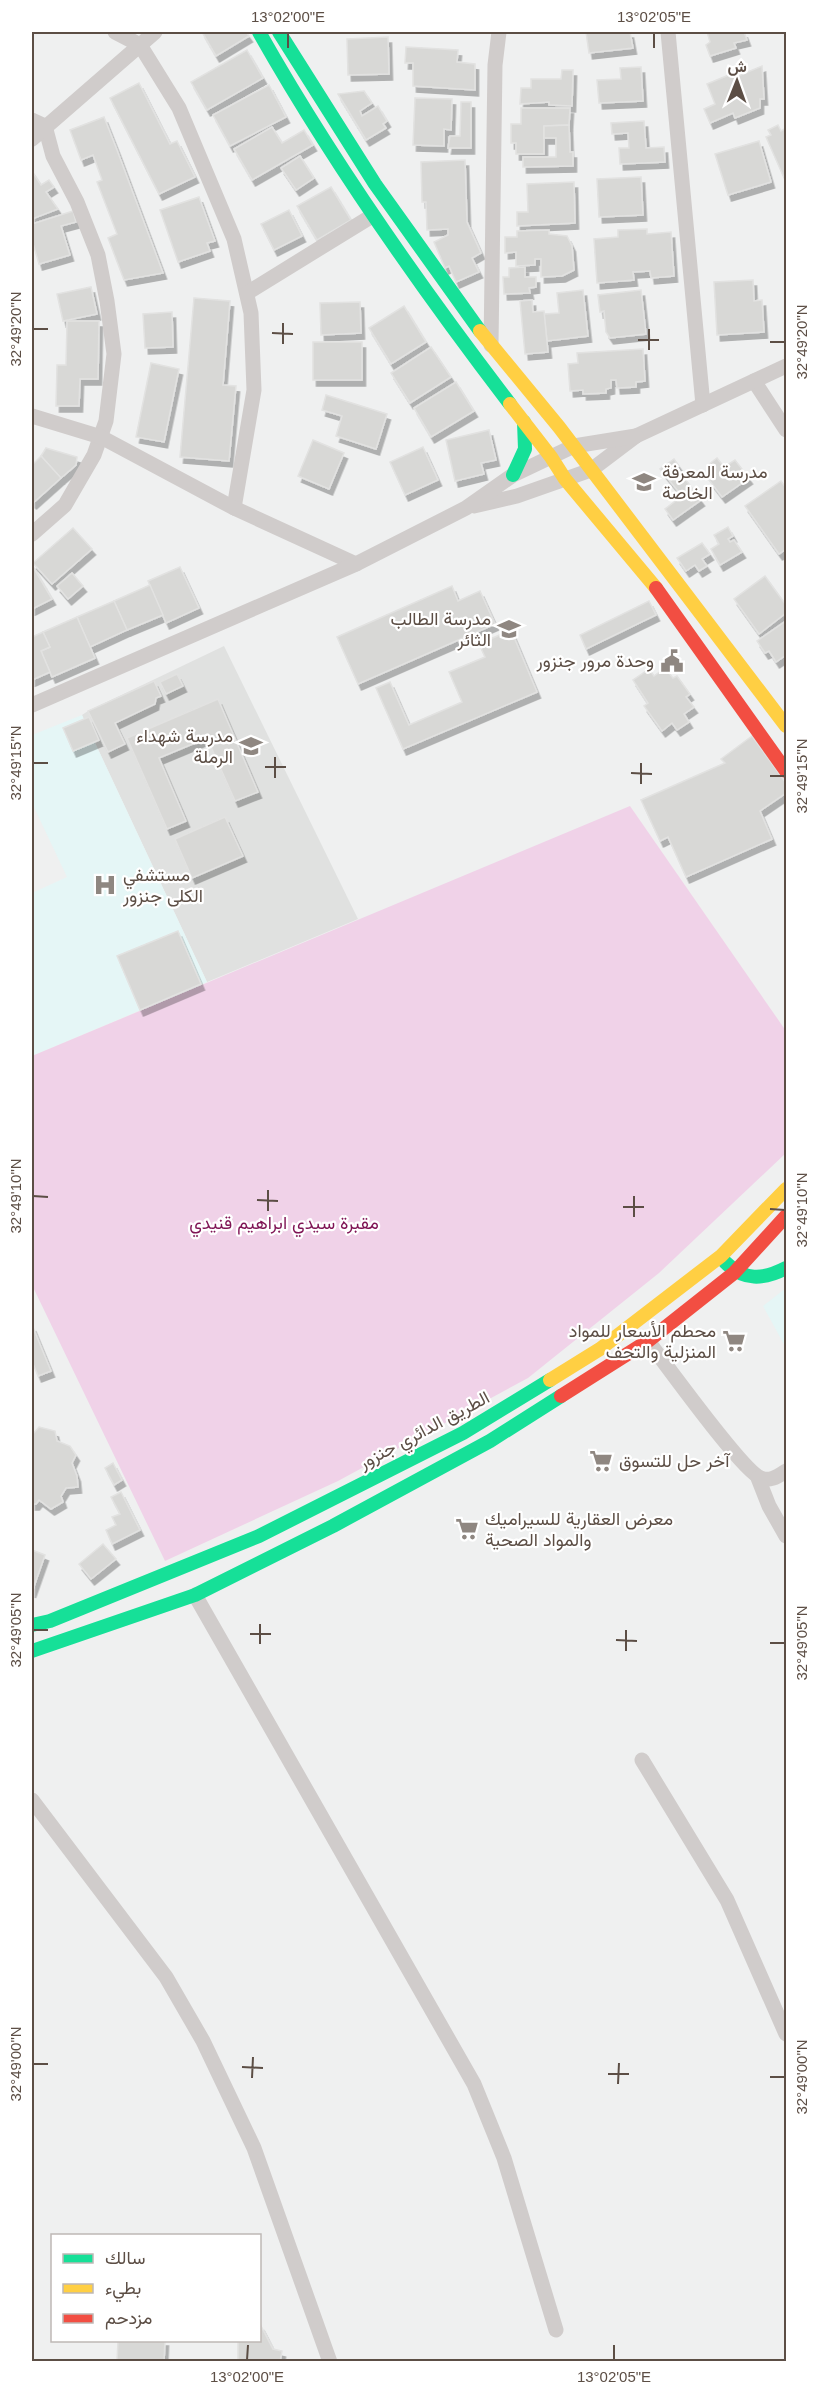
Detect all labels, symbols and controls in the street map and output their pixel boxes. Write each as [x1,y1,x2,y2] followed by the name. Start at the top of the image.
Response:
[251,8,325,25] text: 13°02'00"E
[617,8,691,25] text: 13°02'05"E
[707,51,767,111] north arrow
[727,58,747,76] text: ش
[7,291,24,367] text: 32°49'20"N
[793,304,810,380] text: 32°49'20"N
[662,462,768,503] place label: مدرسة المعرفة الخاصة
[631,469,657,495] school or university icon: مدرسة المعرفة الخاصة
[390,609,491,651] place label: مدرسة الطالب الثائر
[496,616,522,642] school or university icon: مدرسة الطالب الثائر
[659,648,685,674] public building icon: وحدة مرور جنزور
[536,651,654,672] place label: وحدة مرور جنزور
[7,725,24,801] text: 32°49'15"N
[136,726,233,768] place label: مدرسة شهداء الرملة
[238,733,264,759] school or university icon: مدرسة شهداء الرملة
[793,738,810,814] text: 32°49'15"N
[122,865,203,907] place label: مستشفي الكلى جنزور
[92,872,118,898] hospital icon: مستشفي الكلى جنزور
[7,1158,24,1234] text: 32°49'10"N
[793,1172,810,1248] text: 32°49'10"N
[189,1213,379,1238] park label: مقبرة سيدي ابراهيم قنيدي
[569,1321,716,1363] place label: محطم الأسعار للمواد المنزلية والتحف
[721,1328,747,1354] supermarket icon: محطم الأسعار للمواد المنزلية والتحف
[354,1387,495,1478] street label: الطريق الدائري جنزور
[588,1448,614,1474] supermarket icon: آخر حل للتسوق
[619,1451,731,1472] place label: آخر حل للتسوق
[485,1509,673,1551] place label: معرض العقارية للسيراميك والمواد الصحية
[454,1516,480,1542] supermarket icon: معرض العقارية للسيراميك والمواد الصحية
[7,1592,24,1668] text: 32°49'05"N
[793,1605,810,1681] text: 32°49'05"N
[7,2026,24,2102] text: 32°49'00"N
[793,2039,810,2115] text: 32°49'00"N
[51,2234,261,2342] legend
[105,2248,145,2268] text: سالك
[105,2278,141,2303] text: بطيء
[105,2308,152,2330] text: مزدحم
[210,2368,284,2385] text: 13°02'00"E
[577,2368,651,2385] text: 13°02'05"E

